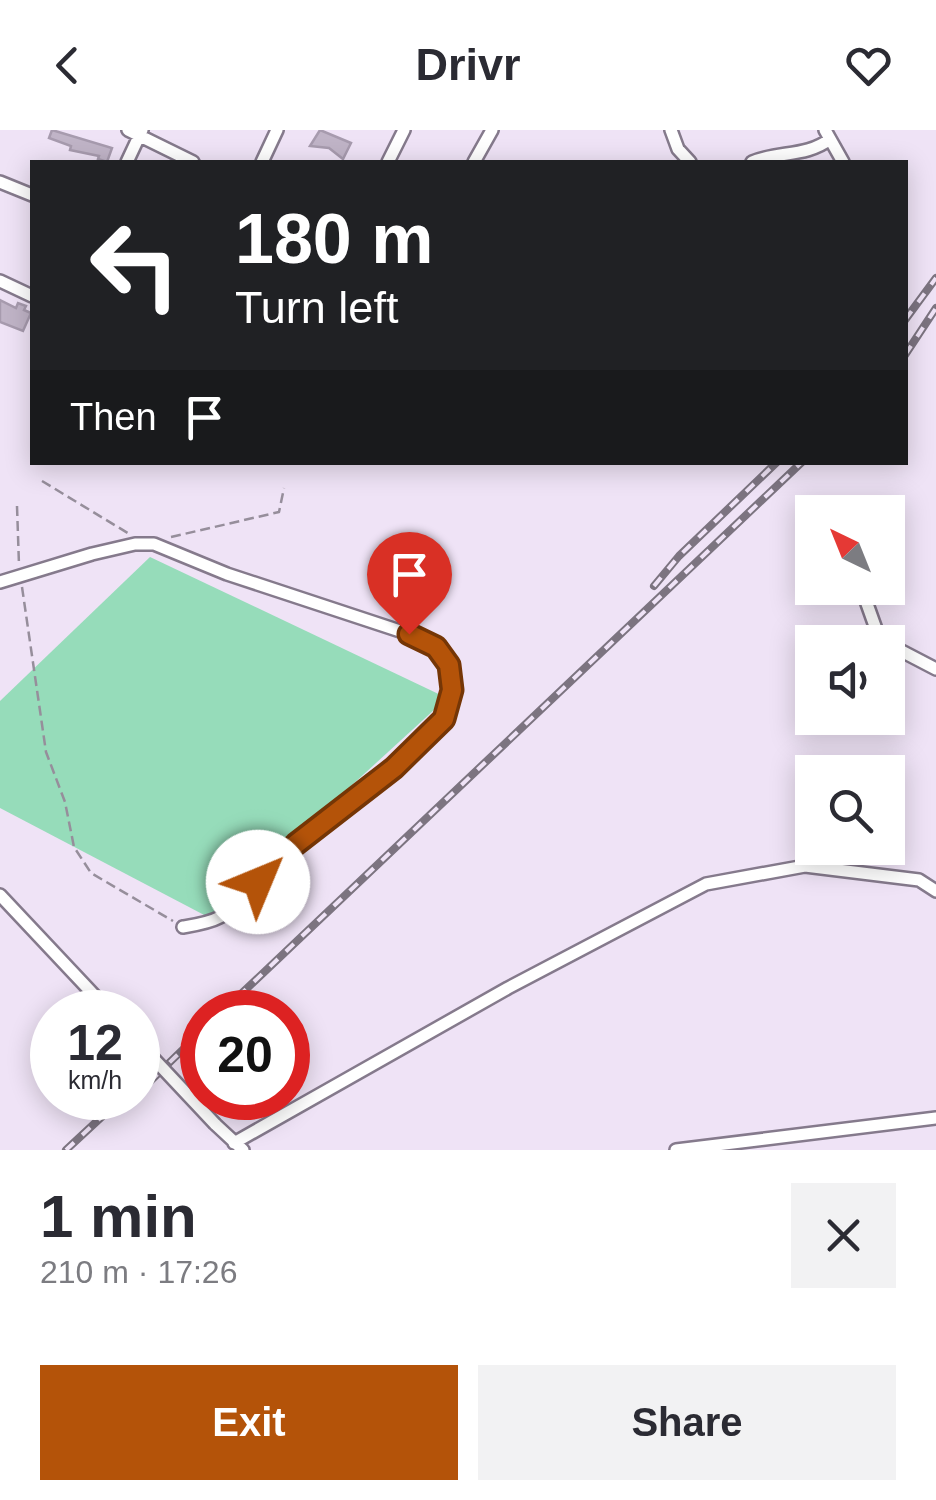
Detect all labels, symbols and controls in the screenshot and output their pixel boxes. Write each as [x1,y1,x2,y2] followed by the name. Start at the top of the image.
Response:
[40,38,95,93] icon: back
[841,38,896,93] icon: heart
[415,39,521,90] text: Drivr
[70,200,200,330] icon: left
[235,200,433,278] text: 180 m
[235,282,398,333] text: Turn left
[177,390,232,445] icon: arrive
[70,396,157,438] text: Then
[795,495,905,605] north arrow
[795,495,905,865] map controls
[367,532,452,635] pin
[382,547,437,602] icon: arrive
[795,625,905,735] button: sound
[795,755,905,865] button: search
[206,830,310,934] position arrow
[180,990,310,1120] speed limit sign: 20
[67,1015,123,1071] text: 12
[68,1066,122,1094] text: km/h
[40,1183,197,1250] text: 1 min
[791,1183,896,1288] button: close
[40,1254,237,1290] text: 210 m · 17:26
[40,1365,458,1480] button: Exit
[478,1365,896,1480] button: Share

